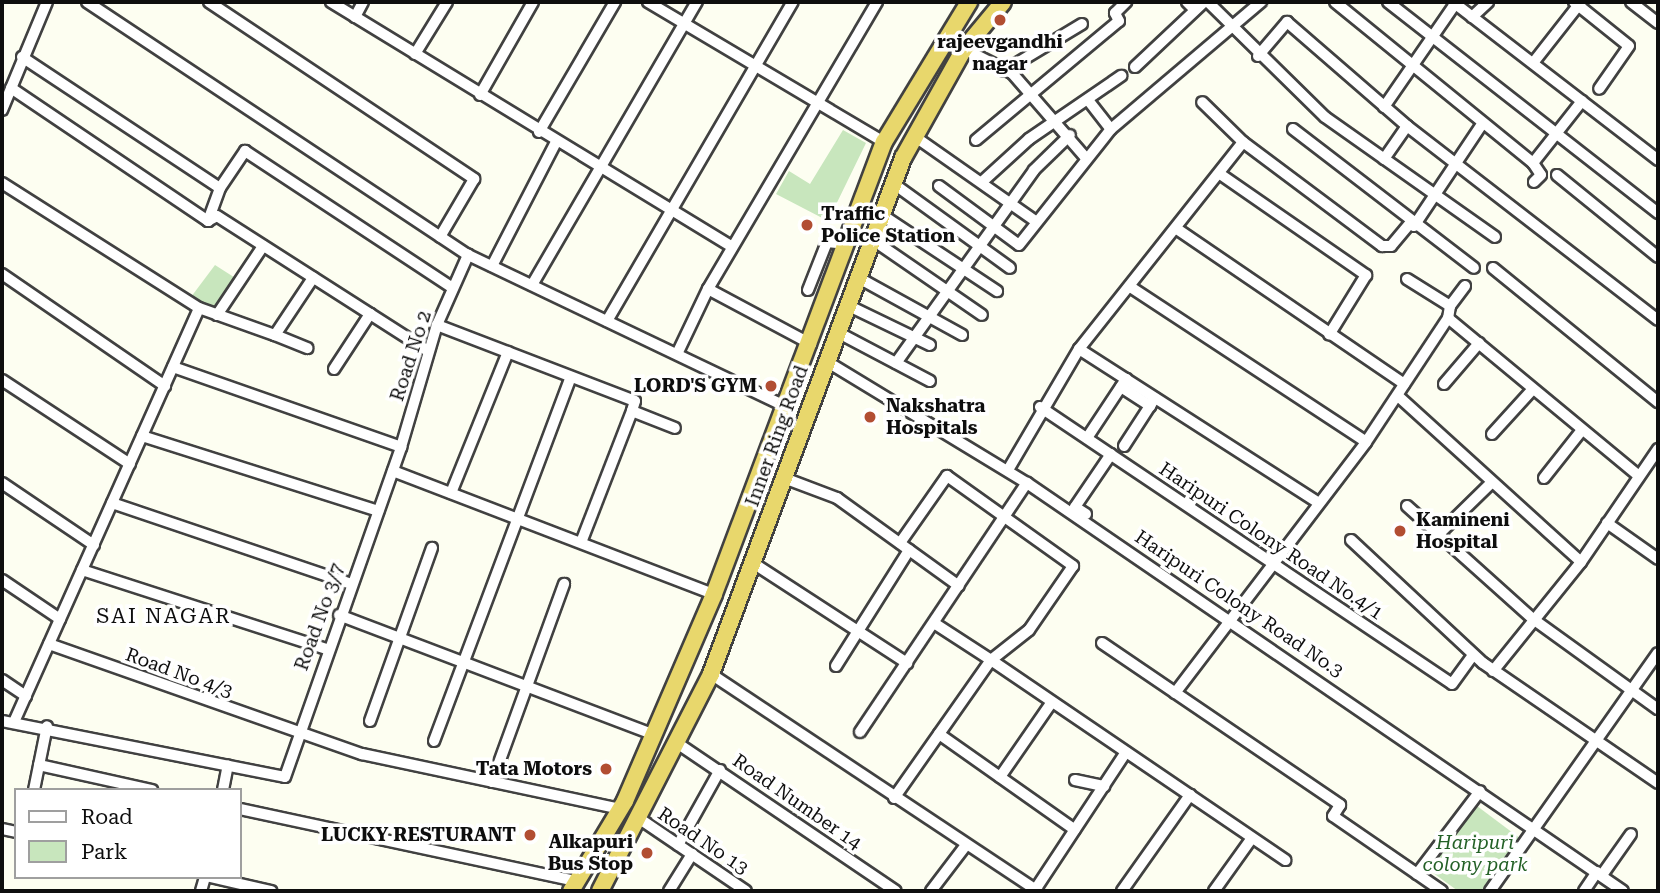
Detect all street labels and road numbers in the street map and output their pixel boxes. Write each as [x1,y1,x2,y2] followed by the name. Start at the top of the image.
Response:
[386,308,436,404] street label: Road No 2
[741,362,813,510] street label: Inner Ring Road
[1155,457,1387,625] street label: Haripuri Colony Road No.4/1
[1130,526,1348,682] street label: Haripuri Colony Road No.3
[290,560,350,674] street label: Road No 3/7
[122,643,236,703] street label: Road No 4/3
[728,749,866,855] street label: Road Number 14
[653,802,753,880] street label: Road No 13

